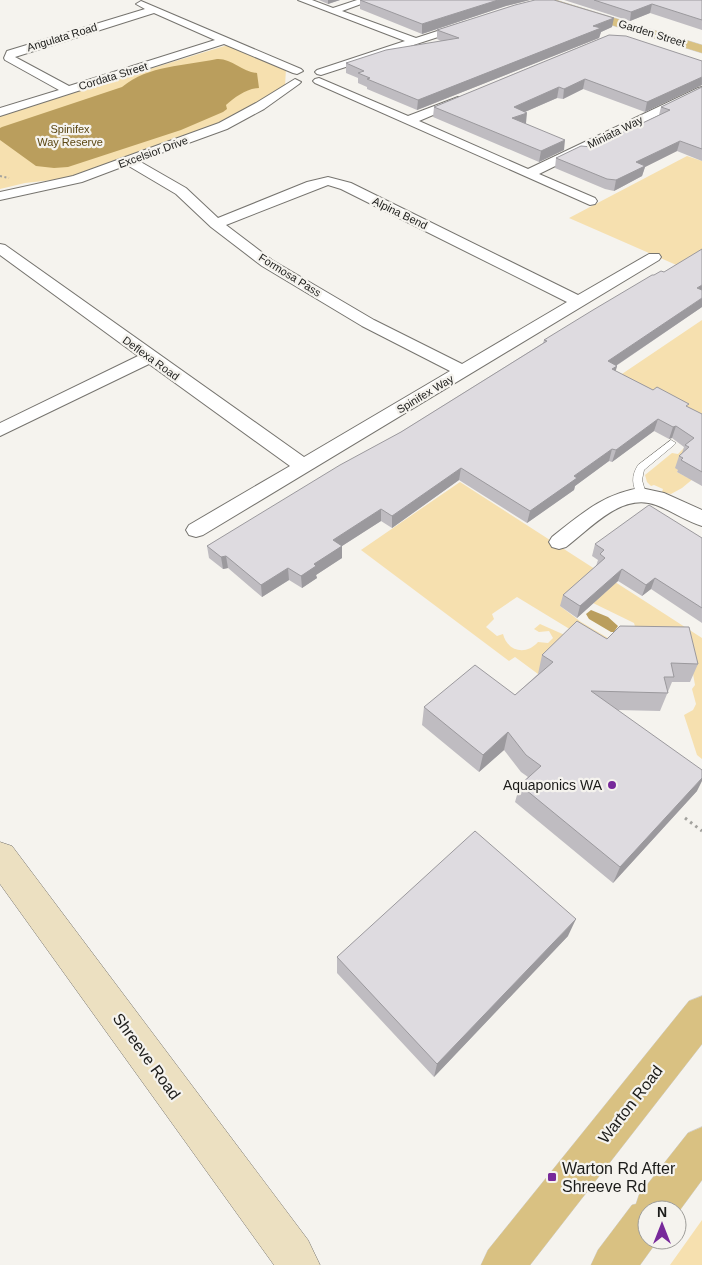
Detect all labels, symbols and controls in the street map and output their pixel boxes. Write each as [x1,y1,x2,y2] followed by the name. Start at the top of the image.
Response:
[617,17,687,49] street label: Garden Street
[25,21,99,53] street label: Angulata Road
[77,60,149,92] street label: Cordata Street
[585,113,645,151] street label: Miniata Way
[37,123,103,148] park label: Spinifex Way Reserve
[116,134,190,170] street label: Excelsior Drive
[371,195,429,231] street label: Alpina Bend
[257,251,324,299] street label: Formosa Pass
[121,334,181,382] street label: Deflexa Road
[395,372,456,416] street label: Spinifex Way
[503,777,603,793] place label: Aquaponics WA
[606,779,618,791] marker: Aquaponics WA
[110,1010,184,1103] street label: Shreeve Road
[595,1062,666,1146] street label: Warton Road
[562,1160,676,1195] place label: Warton Rd After Shreeve Rd
[546,1171,558,1183] marker: Warton Rd After Shreeve Rd
[637,1200,687,1250] north arrow
[657,1204,667,1220] text: N

